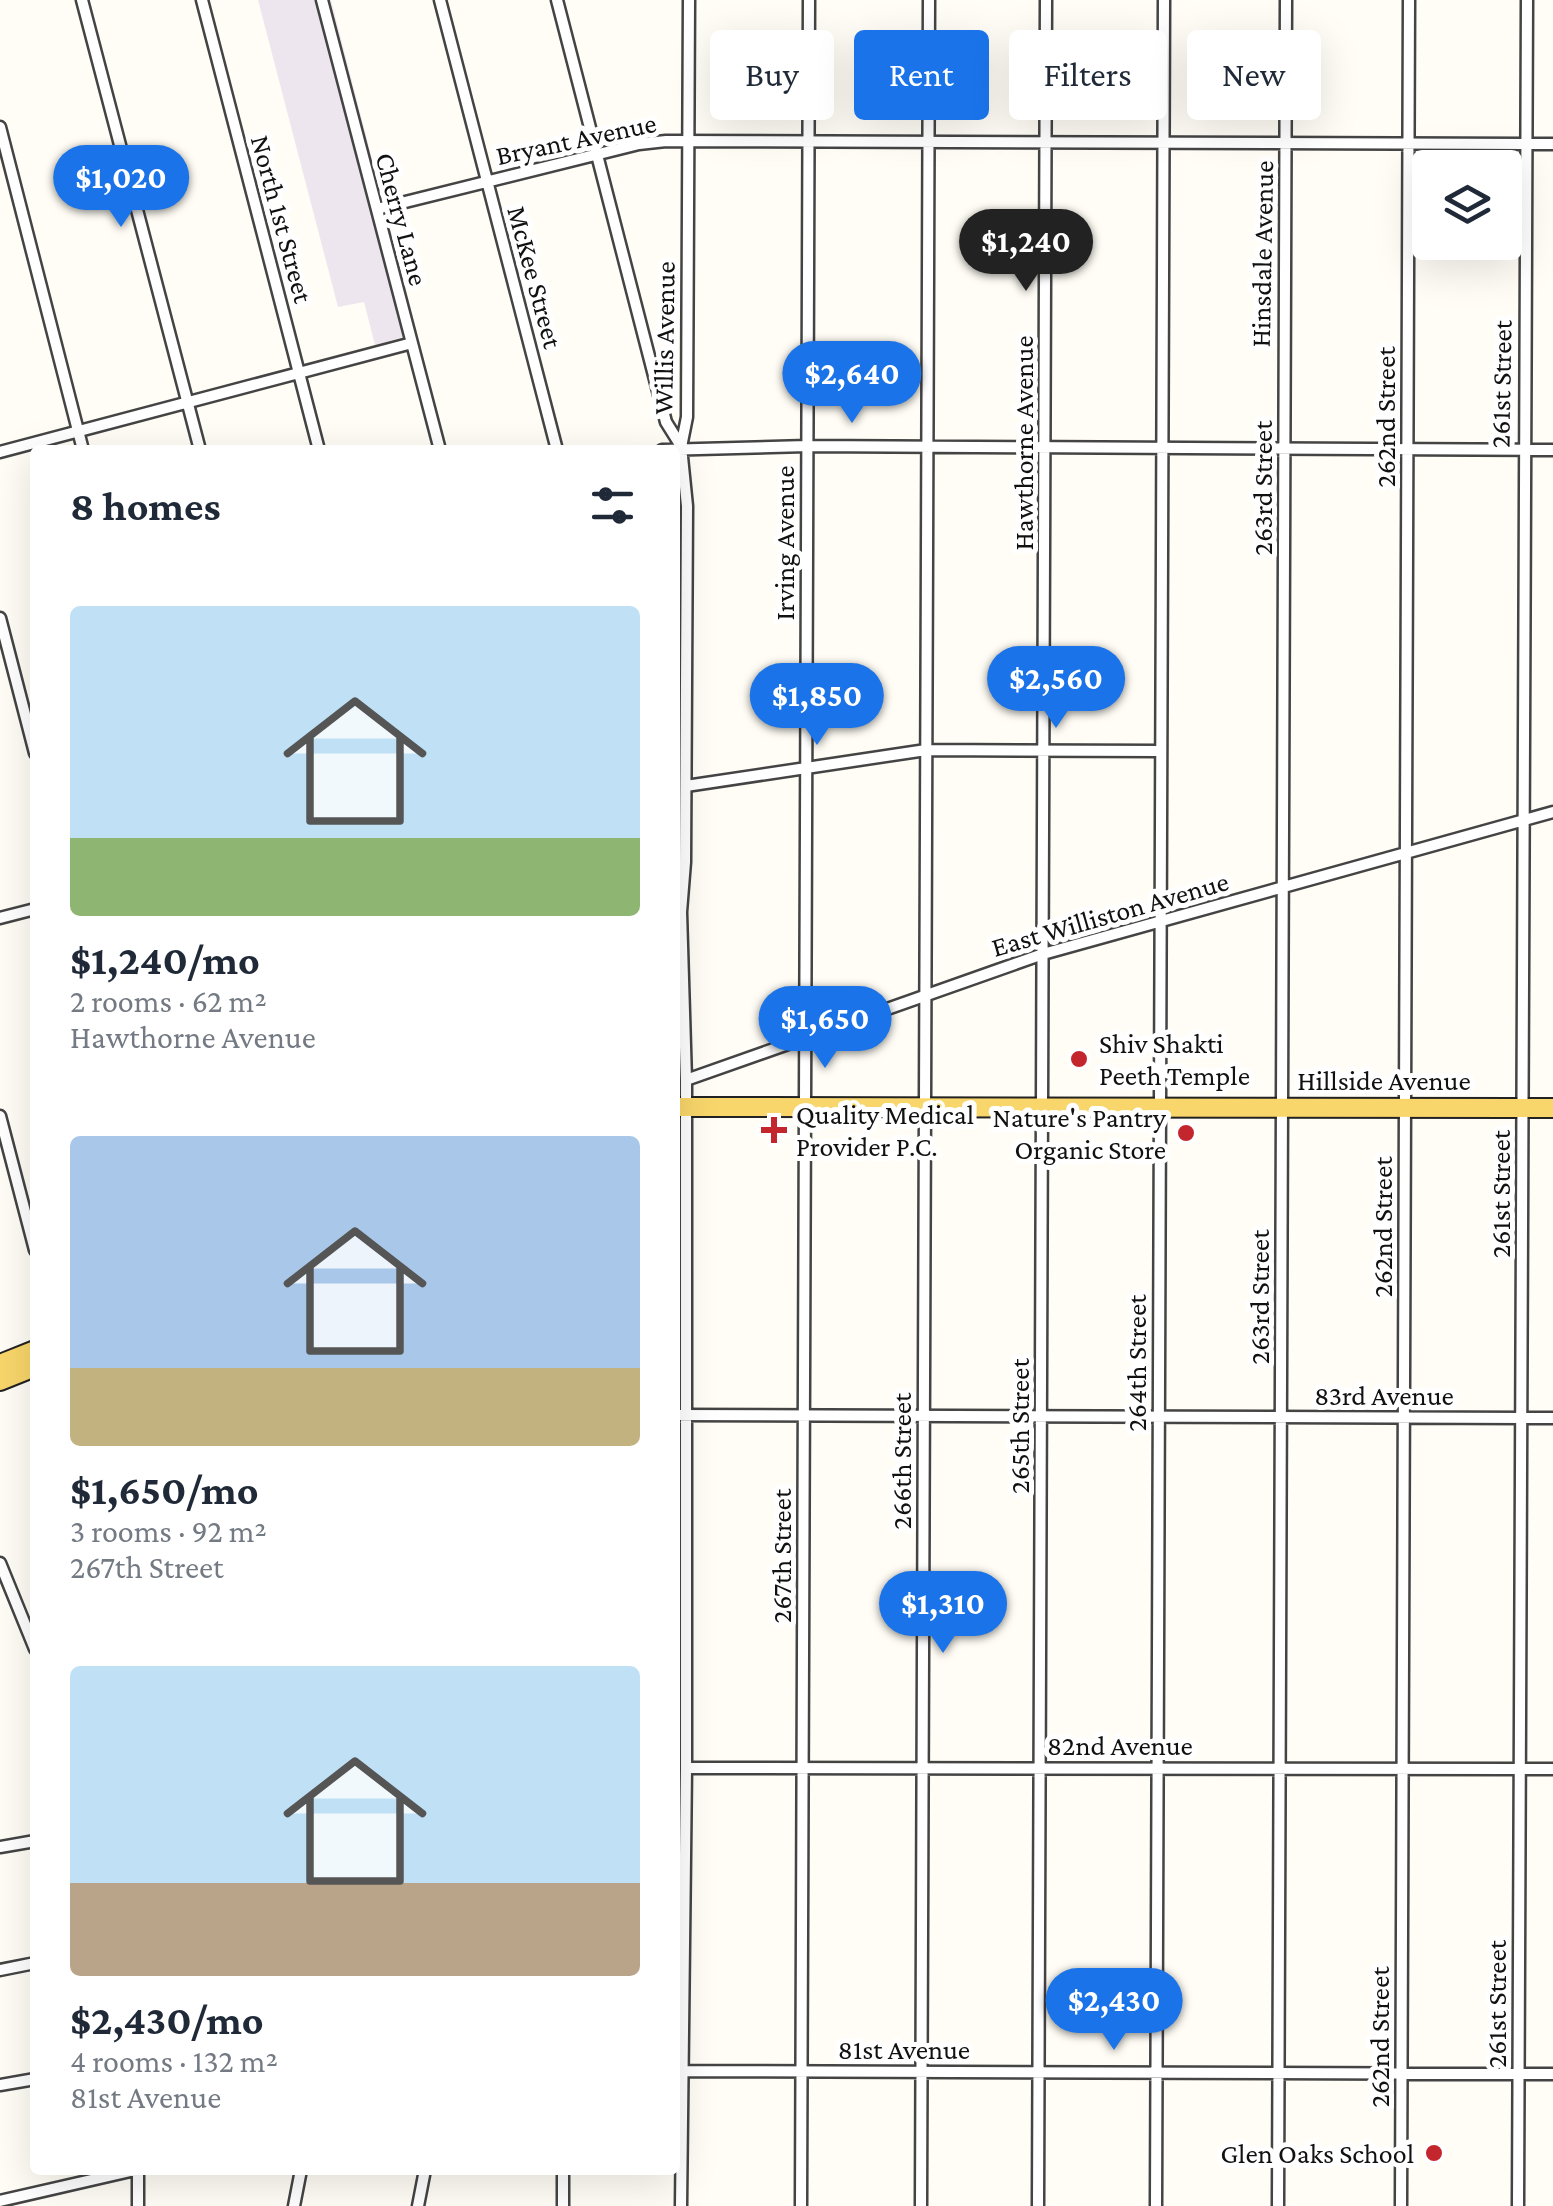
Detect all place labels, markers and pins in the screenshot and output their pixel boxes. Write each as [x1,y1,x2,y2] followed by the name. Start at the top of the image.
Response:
[40,145,202,230] pin: $1,020
[945,209,1107,294] pin: $1,240
[771,341,933,426] pin: $2,640
[975,646,1137,731] pin: $2,560
[736,663,898,748] pin: $1,850
[744,986,906,1071] pin: $1,650
[1099,1028,1250,1091] place label: Shiv Shakti Peeth Temple
[1068,1048,1090,1070] marker: Shiv Shakti Peeth Temple
[796,1099,974,1162] place label: Quality Medical Provider P.C.
[993,1102,1167,1165] place label: Nature's Pantry Organic Store
[761,1117,787,1143] marker: Quality Medical Provider P.C.
[1175,1122,1197,1144] marker: Nature's Pantry Organic Store
[862,1571,1024,1656] pin: $1,310
[1033,1968,1195,2053] pin: $2,430
[1220,2138,1414,2169] place label: Glen Oaks School
[1423,2142,1445,2164] marker: Glen Oaks School

